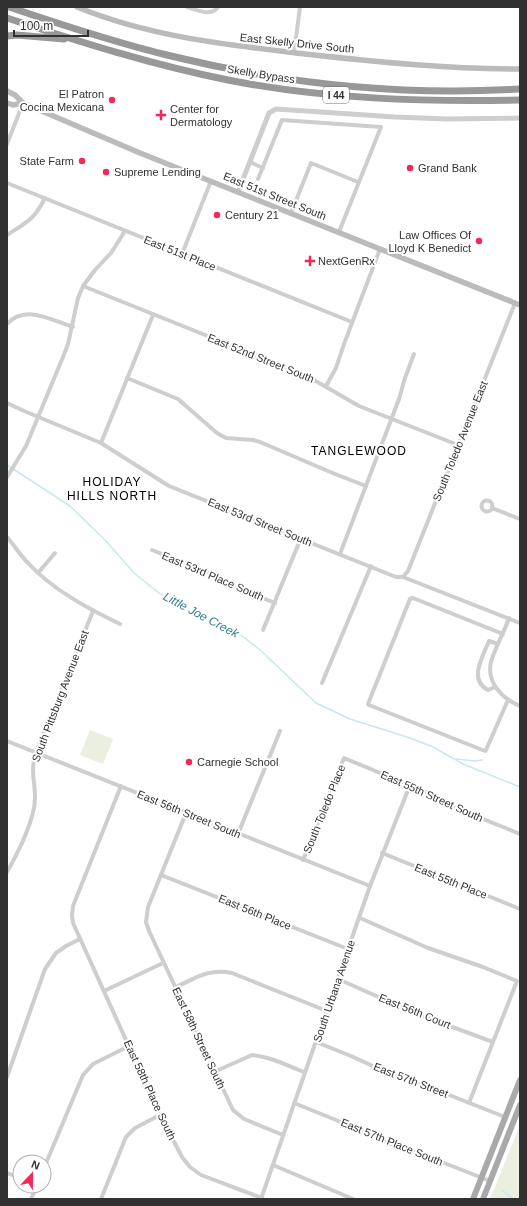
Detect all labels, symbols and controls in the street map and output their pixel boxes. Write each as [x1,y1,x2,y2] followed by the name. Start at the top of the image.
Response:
[14,12,88,38] scale bar
[20,19,53,33] text: 100 m
[239,31,355,55] street label: East Skelly Drive South
[226,63,296,85] street label: Skelly Bypass
[323,87,349,103] road number: I 44
[20,88,105,113] place label: El Patron Cocina Mexicana
[107,95,117,105] marker: El Patron Cocina Mexicana
[170,103,233,128] place label: Center for Dermatology
[155,109,167,121] marker: Center for Dermatology
[20,155,74,167] place label: State Farm
[77,156,87,166] marker: State Farm
[418,162,477,174] place label: Grand Bank
[405,163,415,173] marker: Grand Bank
[114,166,201,178] place label: Supreme Lending
[101,167,111,177] marker: Supreme Lending
[222,170,328,222] street label: East 51st Street South
[225,209,279,221] place label: Century 21
[212,210,222,220] marker: Century 21
[388,229,472,254] place label: Law Offices Of Lloyd K Benedict
[142,233,218,273] street label: East 51st Place
[474,236,484,246] marker: Law Offices Of Lloyd K Benedict
[318,255,375,267] place label: NextGenRx
[305,256,315,266] marker: NextGenRx
[206,331,316,385] street label: East 52nd Street South
[430,379,490,503] street label: South Toledo Avenue East
[311,444,407,458] district label: TANGLEWOOD
[67,475,157,503] district label: HOLIDAY HILLS NORTH
[206,496,314,548] street label: East 53rd Street South
[160,549,266,603] street label: East 53rd Place South
[161,589,242,641] water label: Little Joe Creek
[29,629,91,763] street label: South Pittsburg Avenue East
[197,756,278,768] place label: Carnegie School
[184,757,194,767] marker: Carnegie School
[301,763,347,855] street label: South Toledo Place
[379,768,485,824] street label: East 55th Street South
[135,788,243,840] street label: East 56th Street South
[413,861,489,901] street label: East 55th Place
[217,892,293,932] street label: East 56th Place
[311,938,357,1044] street label: South Urbana Avenue
[170,985,228,1091] street label: East 58th Street South
[377,991,453,1031] street label: East 56th Court
[122,1038,178,1142] street label: East 58th Place South
[372,1060,450,1100] street label: East 57th Street
[339,1116,445,1168] street label: East 57th Place South
[12,1154,52,1194] north arrow
[30,1158,42,1172] text: N

